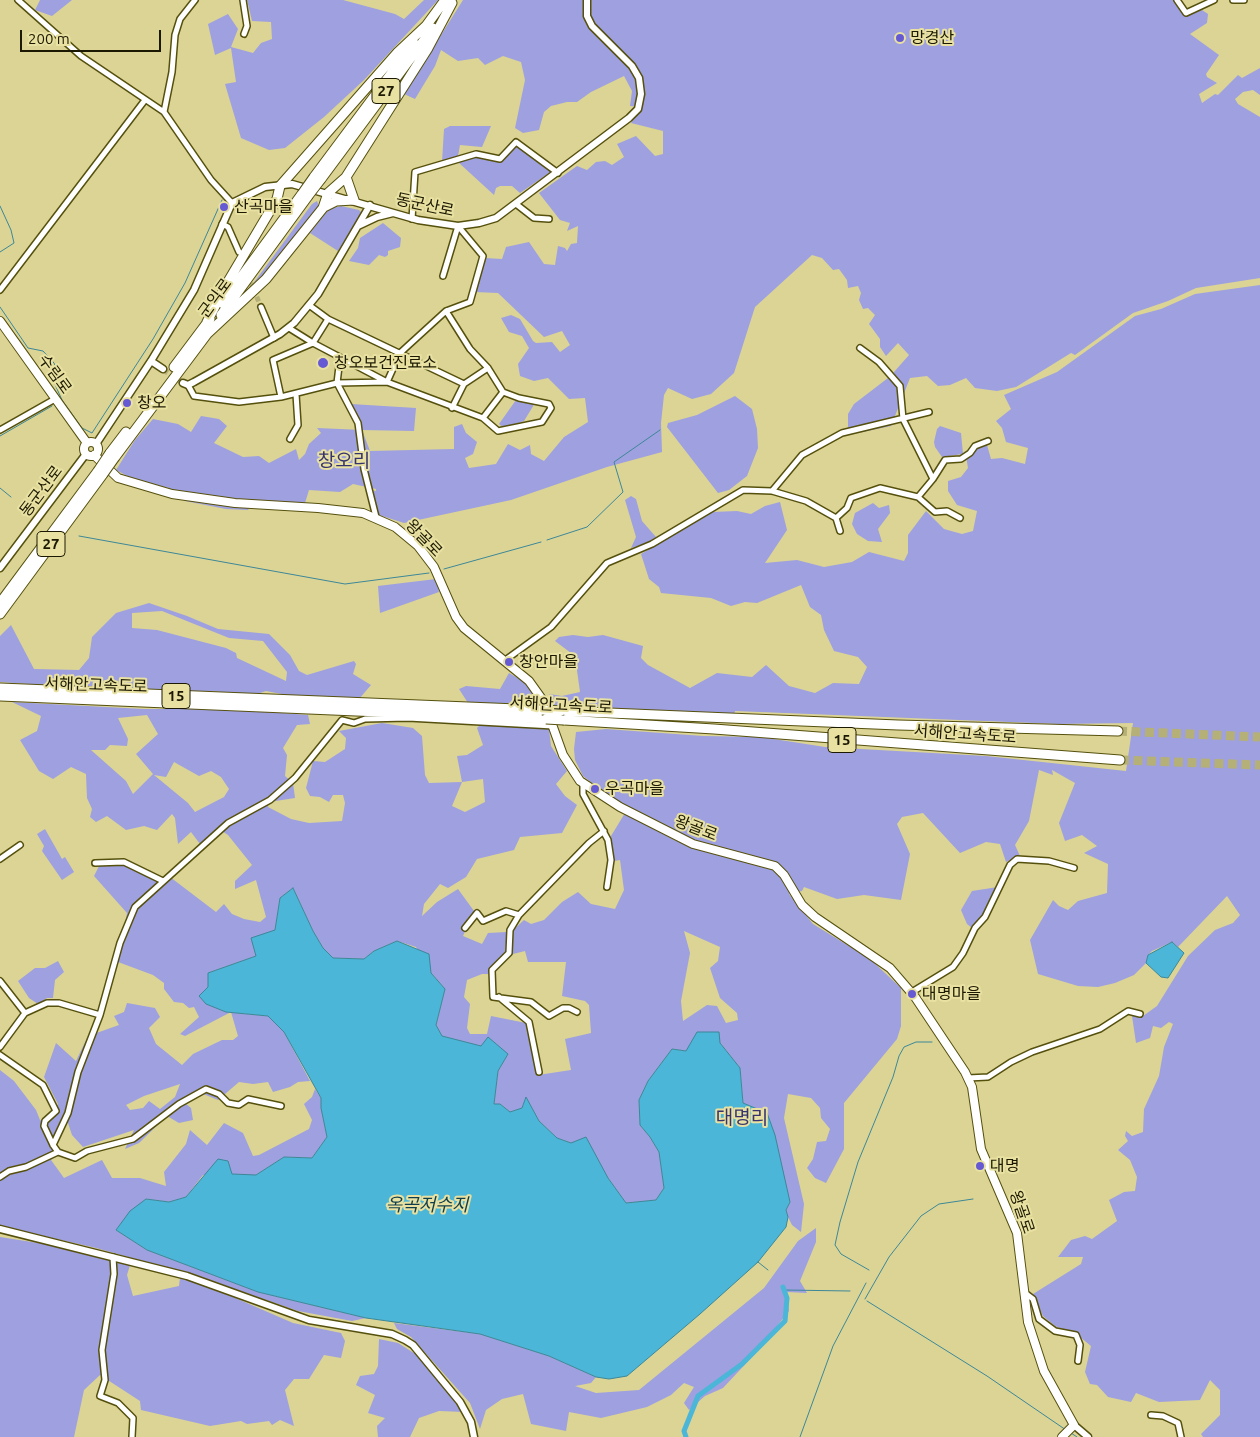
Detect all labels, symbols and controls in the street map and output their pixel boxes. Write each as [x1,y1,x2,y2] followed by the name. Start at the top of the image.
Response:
[22,20,164,52] scale bar
[910,28,954,48] place label: 망경산
[28,30,70,47] text: 200 m
[894,32,906,44] marker: 망경산
[372,78,400,104] road number: 27
[394,189,456,221] street label: 동군산로
[234,197,293,217] place label: 산곡마을
[218,201,230,213] marker: 산곡마을
[194,274,236,322] street label: 군익로
[34,350,76,398] street label: 수림로
[334,353,437,373] place label: 창오보건진료소
[316,356,330,370] marker: 창오보건진료소
[137,393,166,413] place label: 창오
[121,397,133,409] marker: 창오
[318,450,370,472] district label: 창오리
[16,462,66,520] street label: 동군산로
[402,515,446,561] street label: 왕골로
[37,532,65,556] road number: 27
[519,652,578,672] place label: 창안마을
[503,656,515,668] marker: 창안마을
[44,674,148,696] street label: 서해안고속도로
[162,684,190,708] road number: 15
[509,693,613,717] street label: 서해안고속도로
[913,721,1017,747] street label: 서해안고속도로
[828,728,856,752] road number: 15
[605,779,664,799] place label: 우곡마을
[589,783,601,795] marker: 우곡마을
[672,811,720,845] street label: 왕골로
[922,984,981,1004] place label: 대명마을
[906,988,918,1000] marker: 대명마을
[716,1107,768,1129] district label: 대명리
[990,1156,1019,1176] place label: 대명
[974,1160,986,1172] marker: 대명
[1006,1188,1038,1236] street label: 왕골로
[386,1194,468,1216] water label: 옥곡저수지

